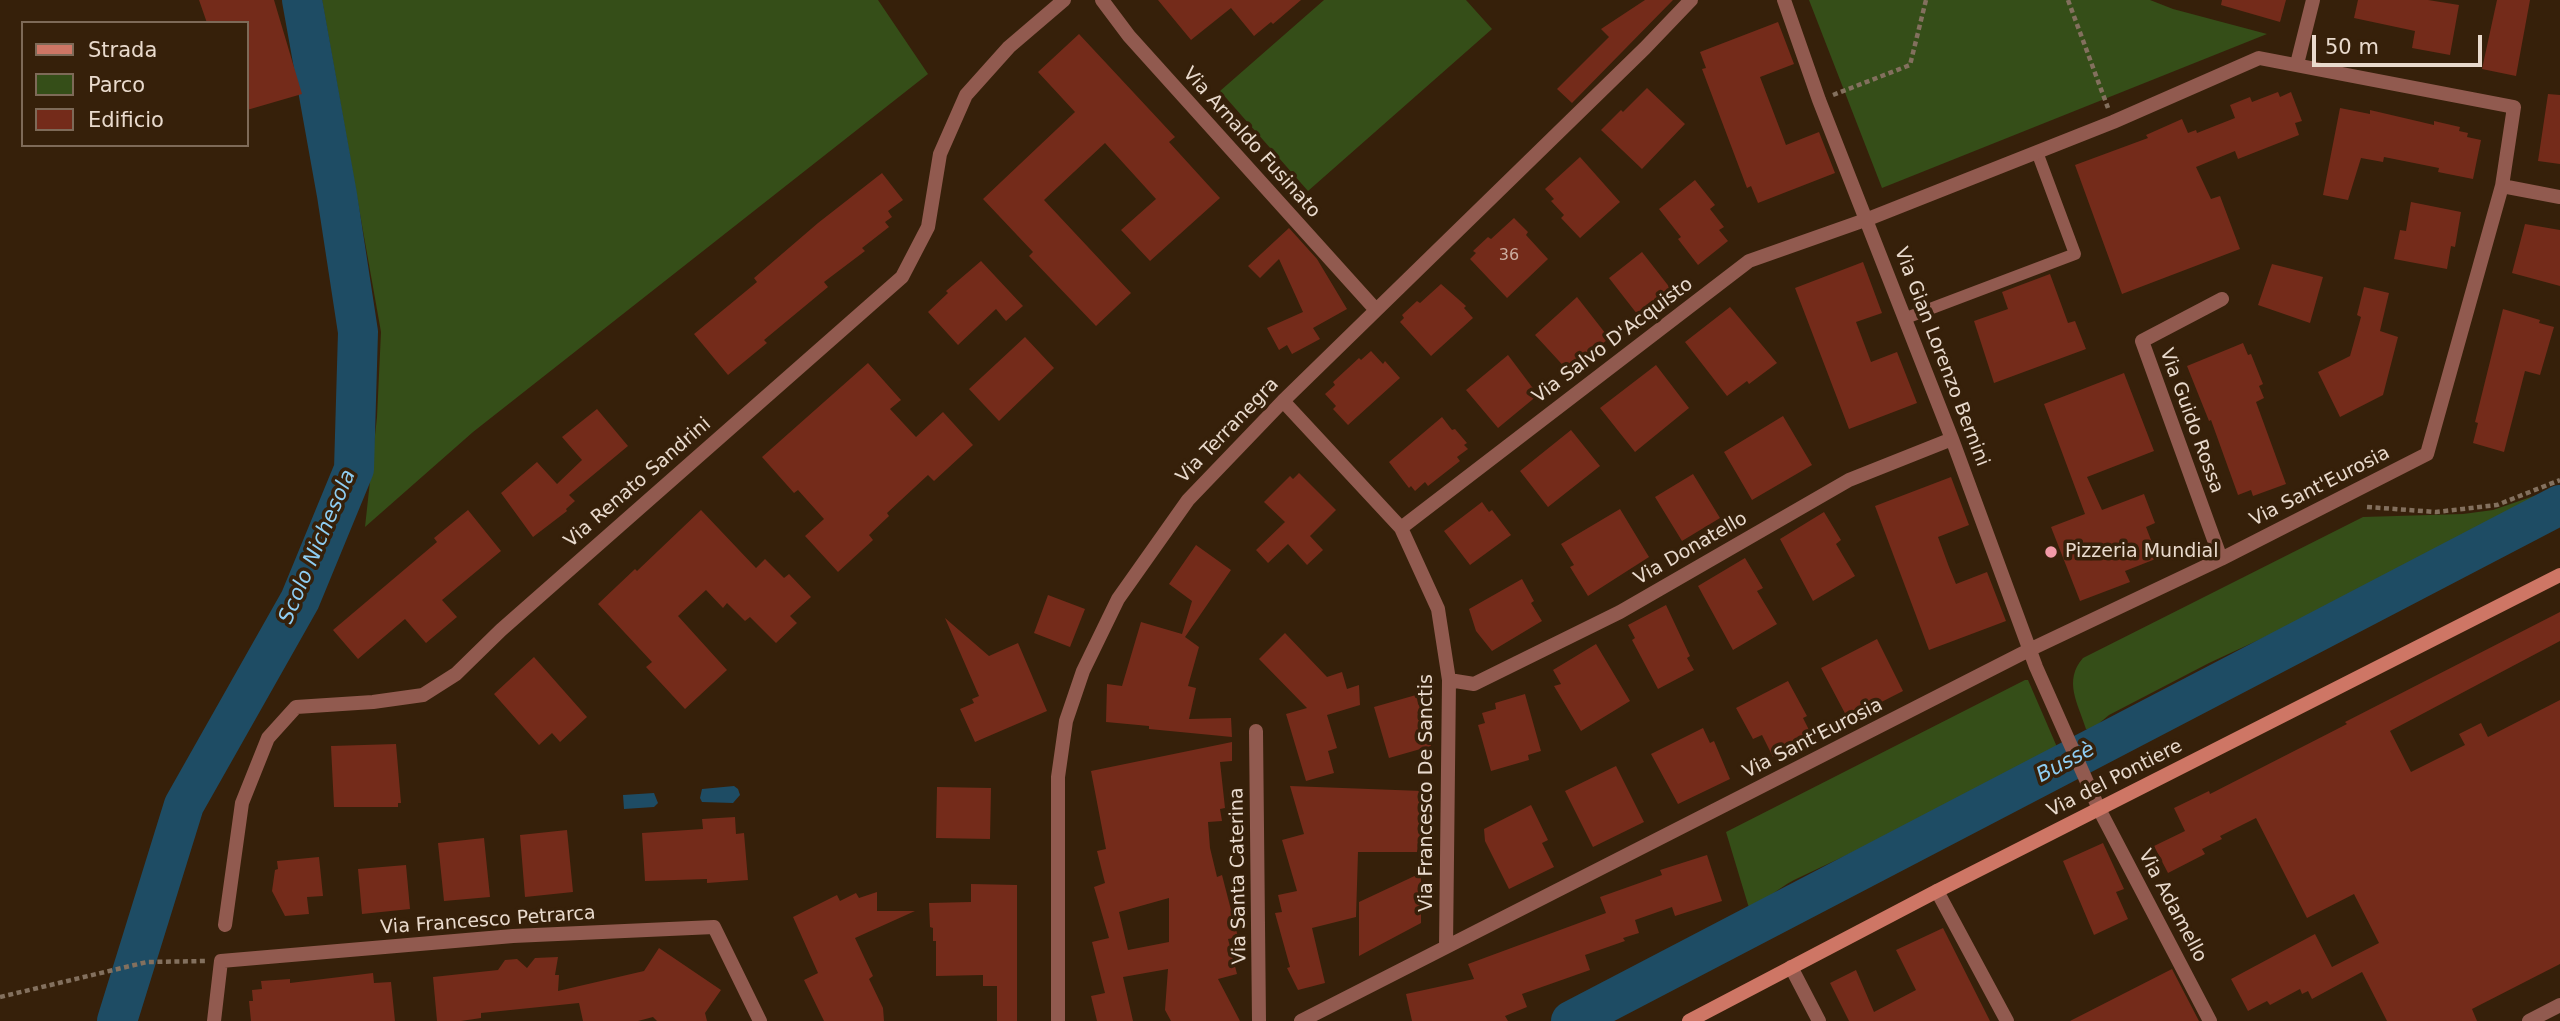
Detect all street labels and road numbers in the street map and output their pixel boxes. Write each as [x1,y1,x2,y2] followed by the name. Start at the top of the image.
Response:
[1177,63,1325,223] street label: Via Arnaldo Fusinato
[1889,244,1993,470] street label: Via Gian Lorenzo Bernini
[1528,273,1698,409] street label: Via Salvo D'Acquisto
[2154,345,2228,497] street label: Via Guido Rossa
[1172,374,1284,488] street label: Via Terranegra
[560,413,716,553] street label: Via Renato Sandrini
[2246,442,2394,532] street label: Via Sant'Eurosia
[1630,507,1752,591] street label: Via Donatello
[1416,674,1438,912] street label: Via Francesco De Sanctis
[1739,694,1887,784] street label: Via Sant'Eurosia
[2044,735,2186,823] street label: Via del Pontiere
[1226,787,1252,965] street label: Via Santa Caterina
[2133,846,2211,966] street label: Via Adamello
[380,902,596,940] street label: Via Francesco Petrarca

